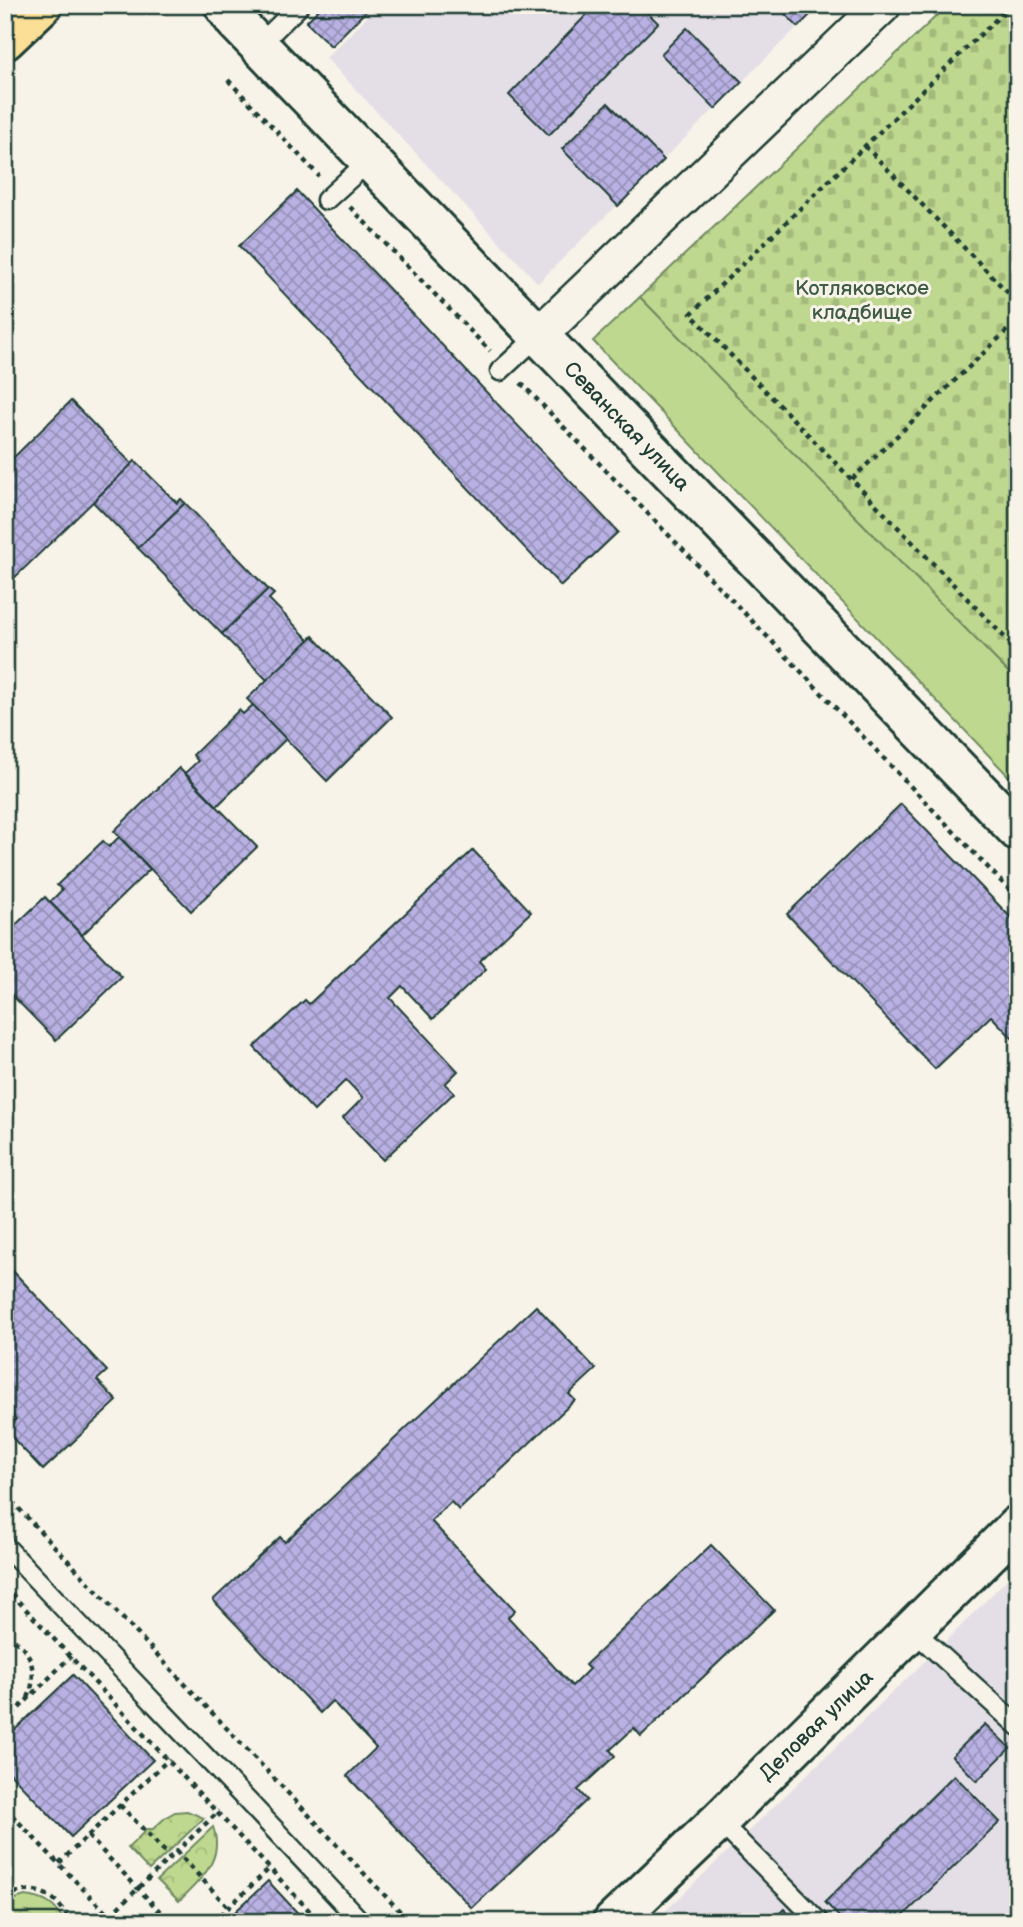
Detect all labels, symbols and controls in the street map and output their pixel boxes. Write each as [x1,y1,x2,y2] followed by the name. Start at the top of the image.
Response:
[795,276,929,325] park label: Котляковское кладбище
[559,356,695,497] street label: Севанская улица
[754,1664,879,1786] street label: Деловая улица

